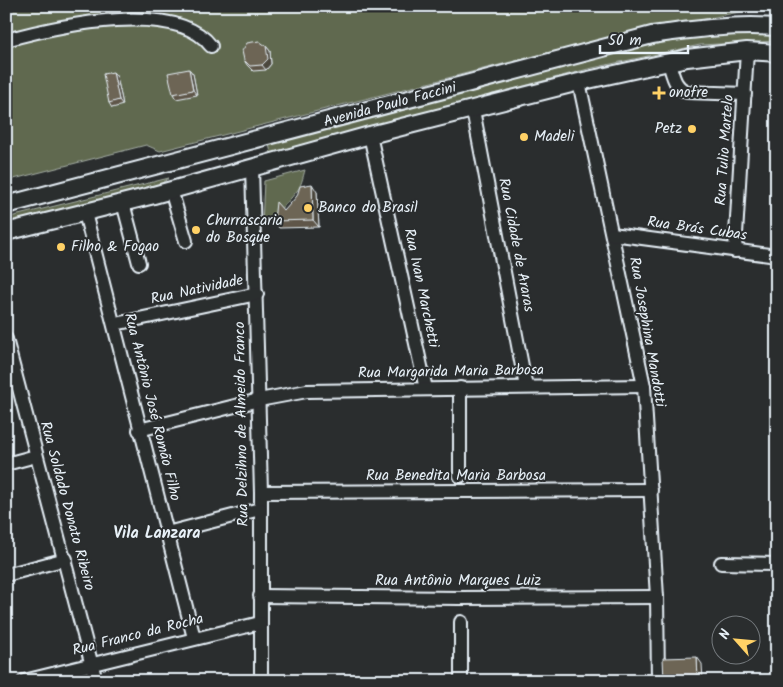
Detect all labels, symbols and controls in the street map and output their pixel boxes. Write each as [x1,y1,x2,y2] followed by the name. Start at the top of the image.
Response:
[600,22,688,54] scale bar
[608,29,642,53] text: 50 m
[321,75,460,134] street label: Avenida Paulo Faccini
[669,81,708,105] place label: onofre
[653,87,665,99] marker: onofre
[709,94,741,206] street label: Rua Tulio Martelo
[655,117,682,141] place label: Petz
[686,123,698,135] marker: Petz
[534,125,576,149] place label: Madeli
[518,131,530,143] marker: Madeli
[491,176,541,315] street label: Rua Cidade de Araras
[318,196,418,220] place label: Banco do Brasil
[302,202,314,214] marker: Banco do Brasil
[206,209,283,250] place label: Churrascaria do Bosque
[646,210,749,248] street label: Rua Brás Cubas
[190,224,202,236] marker: Churrascaria do Bosque
[397,226,446,351] street label: Rua Ivan Marchetti
[71,235,159,259] place label: Filho & Fogao
[55,241,67,253] marker: Filho & Fogao
[622,255,672,410] street label: Rua Josephina Mandotti
[148,268,246,312] street label: Rua Natividade
[117,310,187,504] street label: Rua Antônio José Romão Filho
[228,321,256,527] street label: Rua Delzihno de Almeido Franco
[358,358,544,386] street label: Rua Margarida Maria Barbosa
[33,419,101,594] street label: Rua Soldado Donato Ribeiro
[366,464,546,488] street label: Rua Benedita Maria Barbosa
[114,521,200,546] district label: Vila Lanzara
[375,569,541,593] street label: Rua Antônio Marques Luiz
[70,607,206,663] street label: Rua Franco da Rocha
[710,614,760,664] north arrow
[713,625,737,643] text: N

